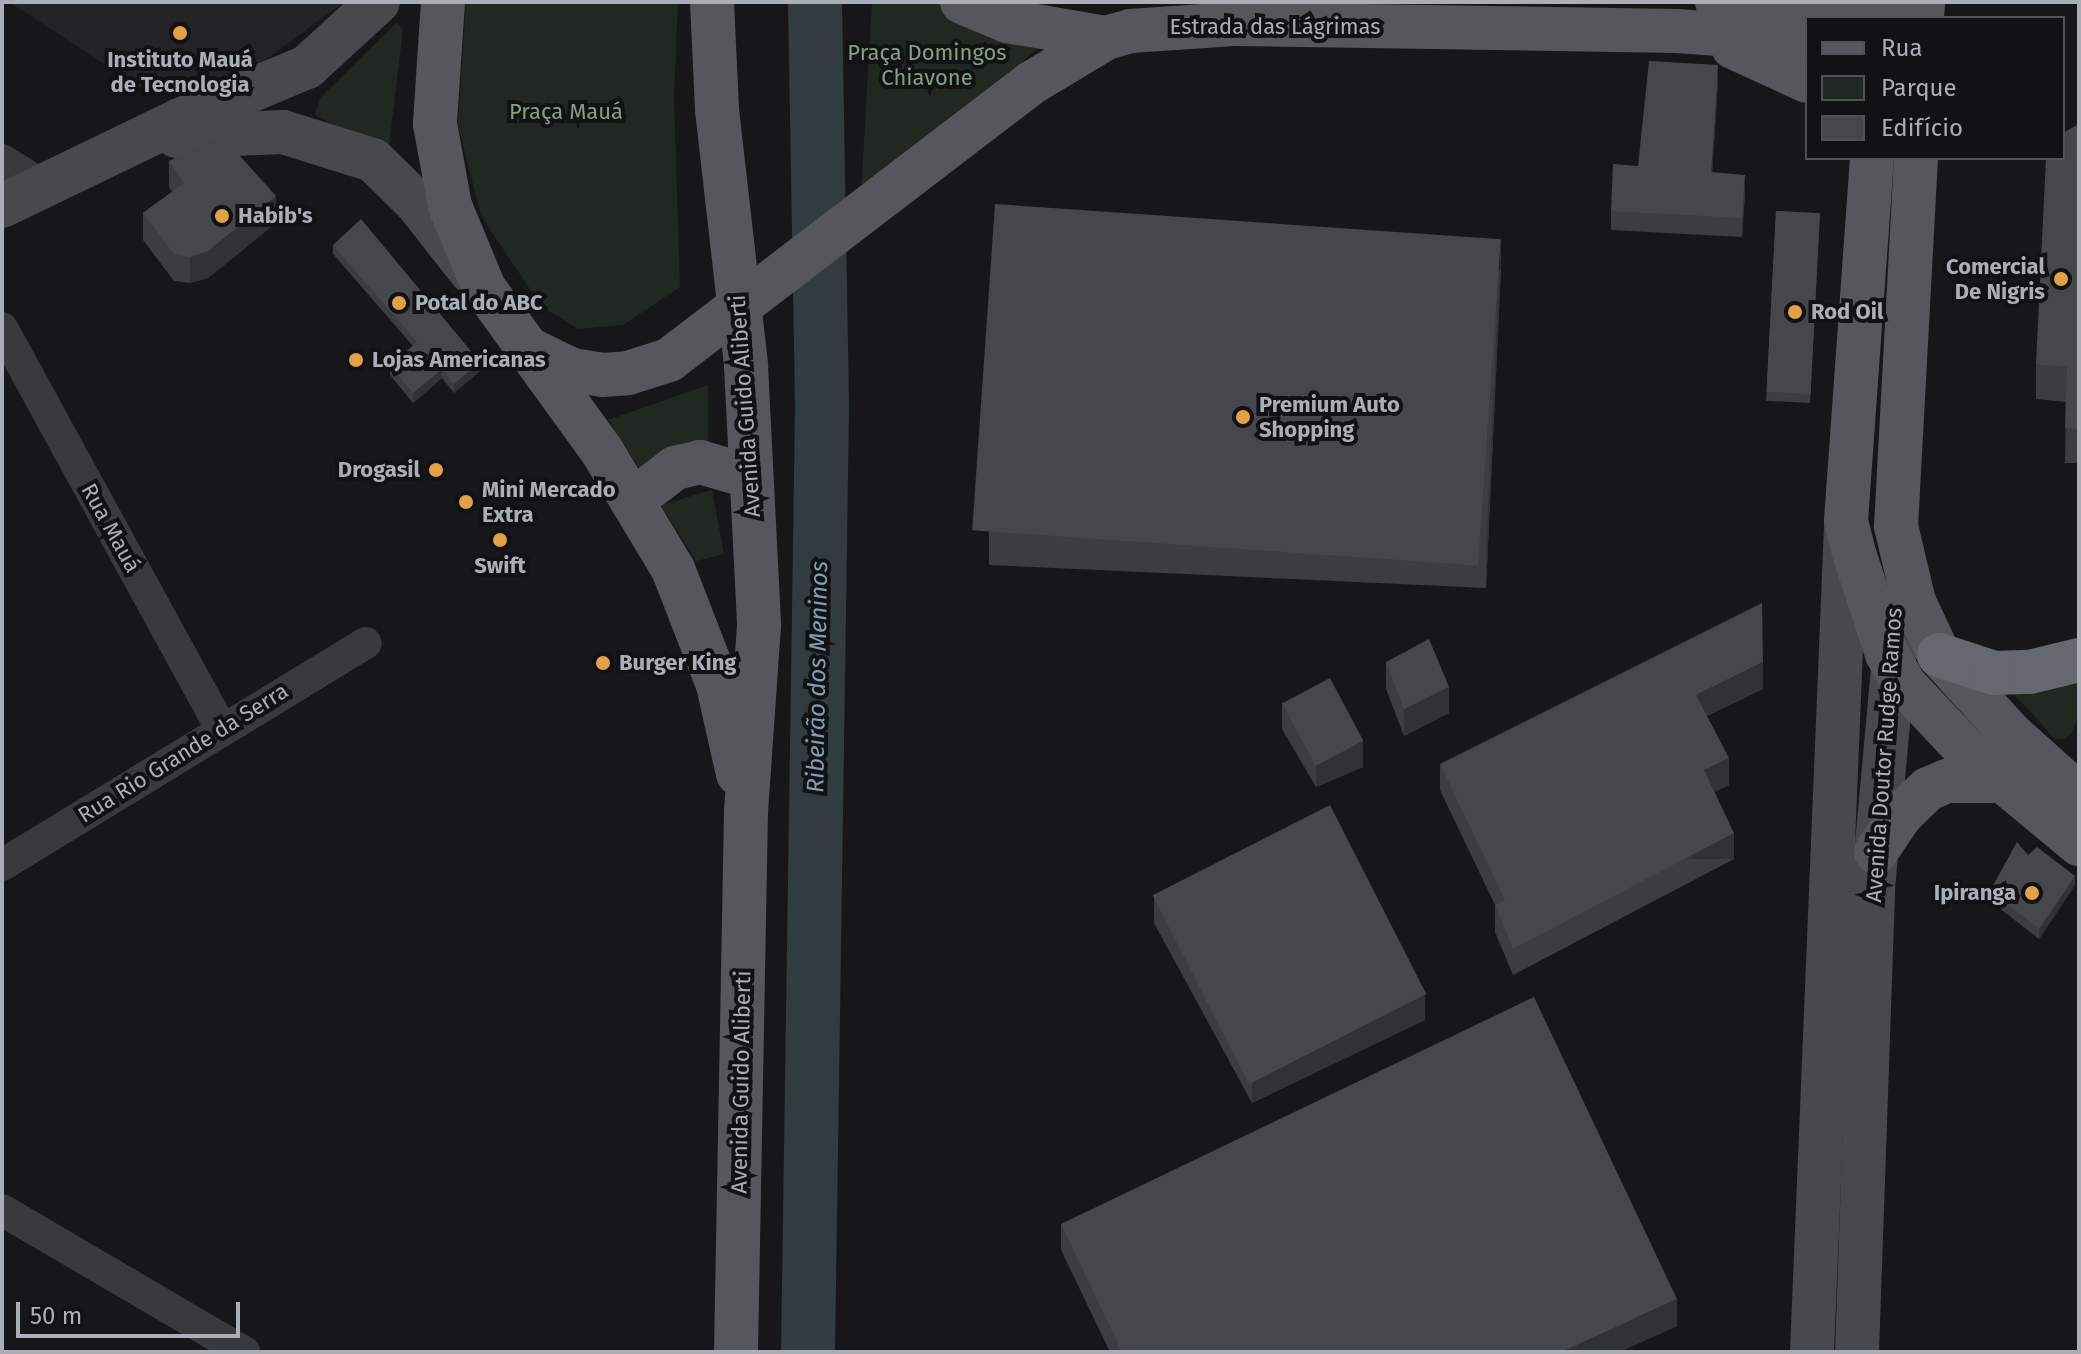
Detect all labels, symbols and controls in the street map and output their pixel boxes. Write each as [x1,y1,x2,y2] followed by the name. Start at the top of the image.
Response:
[1169,14,1381,40] street label: Estrada das Lágrimas
[1805,16,2065,160] legend
[171,24,189,42] marker: Instituto Mauá de Tecnologia
[1881,34,1923,62] text: Rua
[847,39,1007,90] park label: Praça Domingos Chiavone
[107,46,253,98] place label: Instituto Mauá de Tecnologia
[1881,74,1957,102] text: Parque
[509,99,623,125] park label: Praça Mauá
[1881,114,1963,142] text: Edifício
[238,203,313,229] place label: Habib's
[213,207,231,225] marker: Habib's
[1946,253,2045,304] place label: Comercial De Nigris
[2052,270,2070,288] marker: Comercial De Nigris
[415,290,543,316] place label: Potal do ABC
[390,294,408,312] marker: Potal do ABC
[724,294,766,518] street label: Avenida Guido Aliberti
[1811,299,1883,325] place label: Rod Oil
[1786,303,1804,321] marker: Rod Oil
[372,347,546,373] place label: Lojas Americanas
[347,351,365,369] marker: Lojas Americanas
[1259,391,1400,442] place label: Premium Auto Shopping
[1234,408,1252,426] marker: Premium Auto Shopping
[338,457,420,483] place label: Drogasil
[427,461,445,479] marker: Drogasil
[482,476,616,528] place label: Mini Mercado Extra
[76,479,146,577] street label: Rua Mauá
[457,493,475,511] marker: Mini Mercado Extra
[491,531,509,549] marker: Swift
[474,553,526,579] place label: Swift
[802,561,834,793] water label: Ribeirão dos Meninos
[1861,607,1907,903] street label: Avenida Doutor Rudge Ramos
[619,650,736,676] place label: Burger King
[594,654,612,672] marker: Burger King
[73,678,293,828] street label: Rua Rio Grande da Serra
[1934,880,2016,906] place label: Ipiranga
[2023,884,2041,902] marker: Ipiranga
[726,970,756,1194] street label: Avenida Guido Aliberti
[20,1286,244,1336] scale bar
[30,1302,82,1330] text: 50 m

